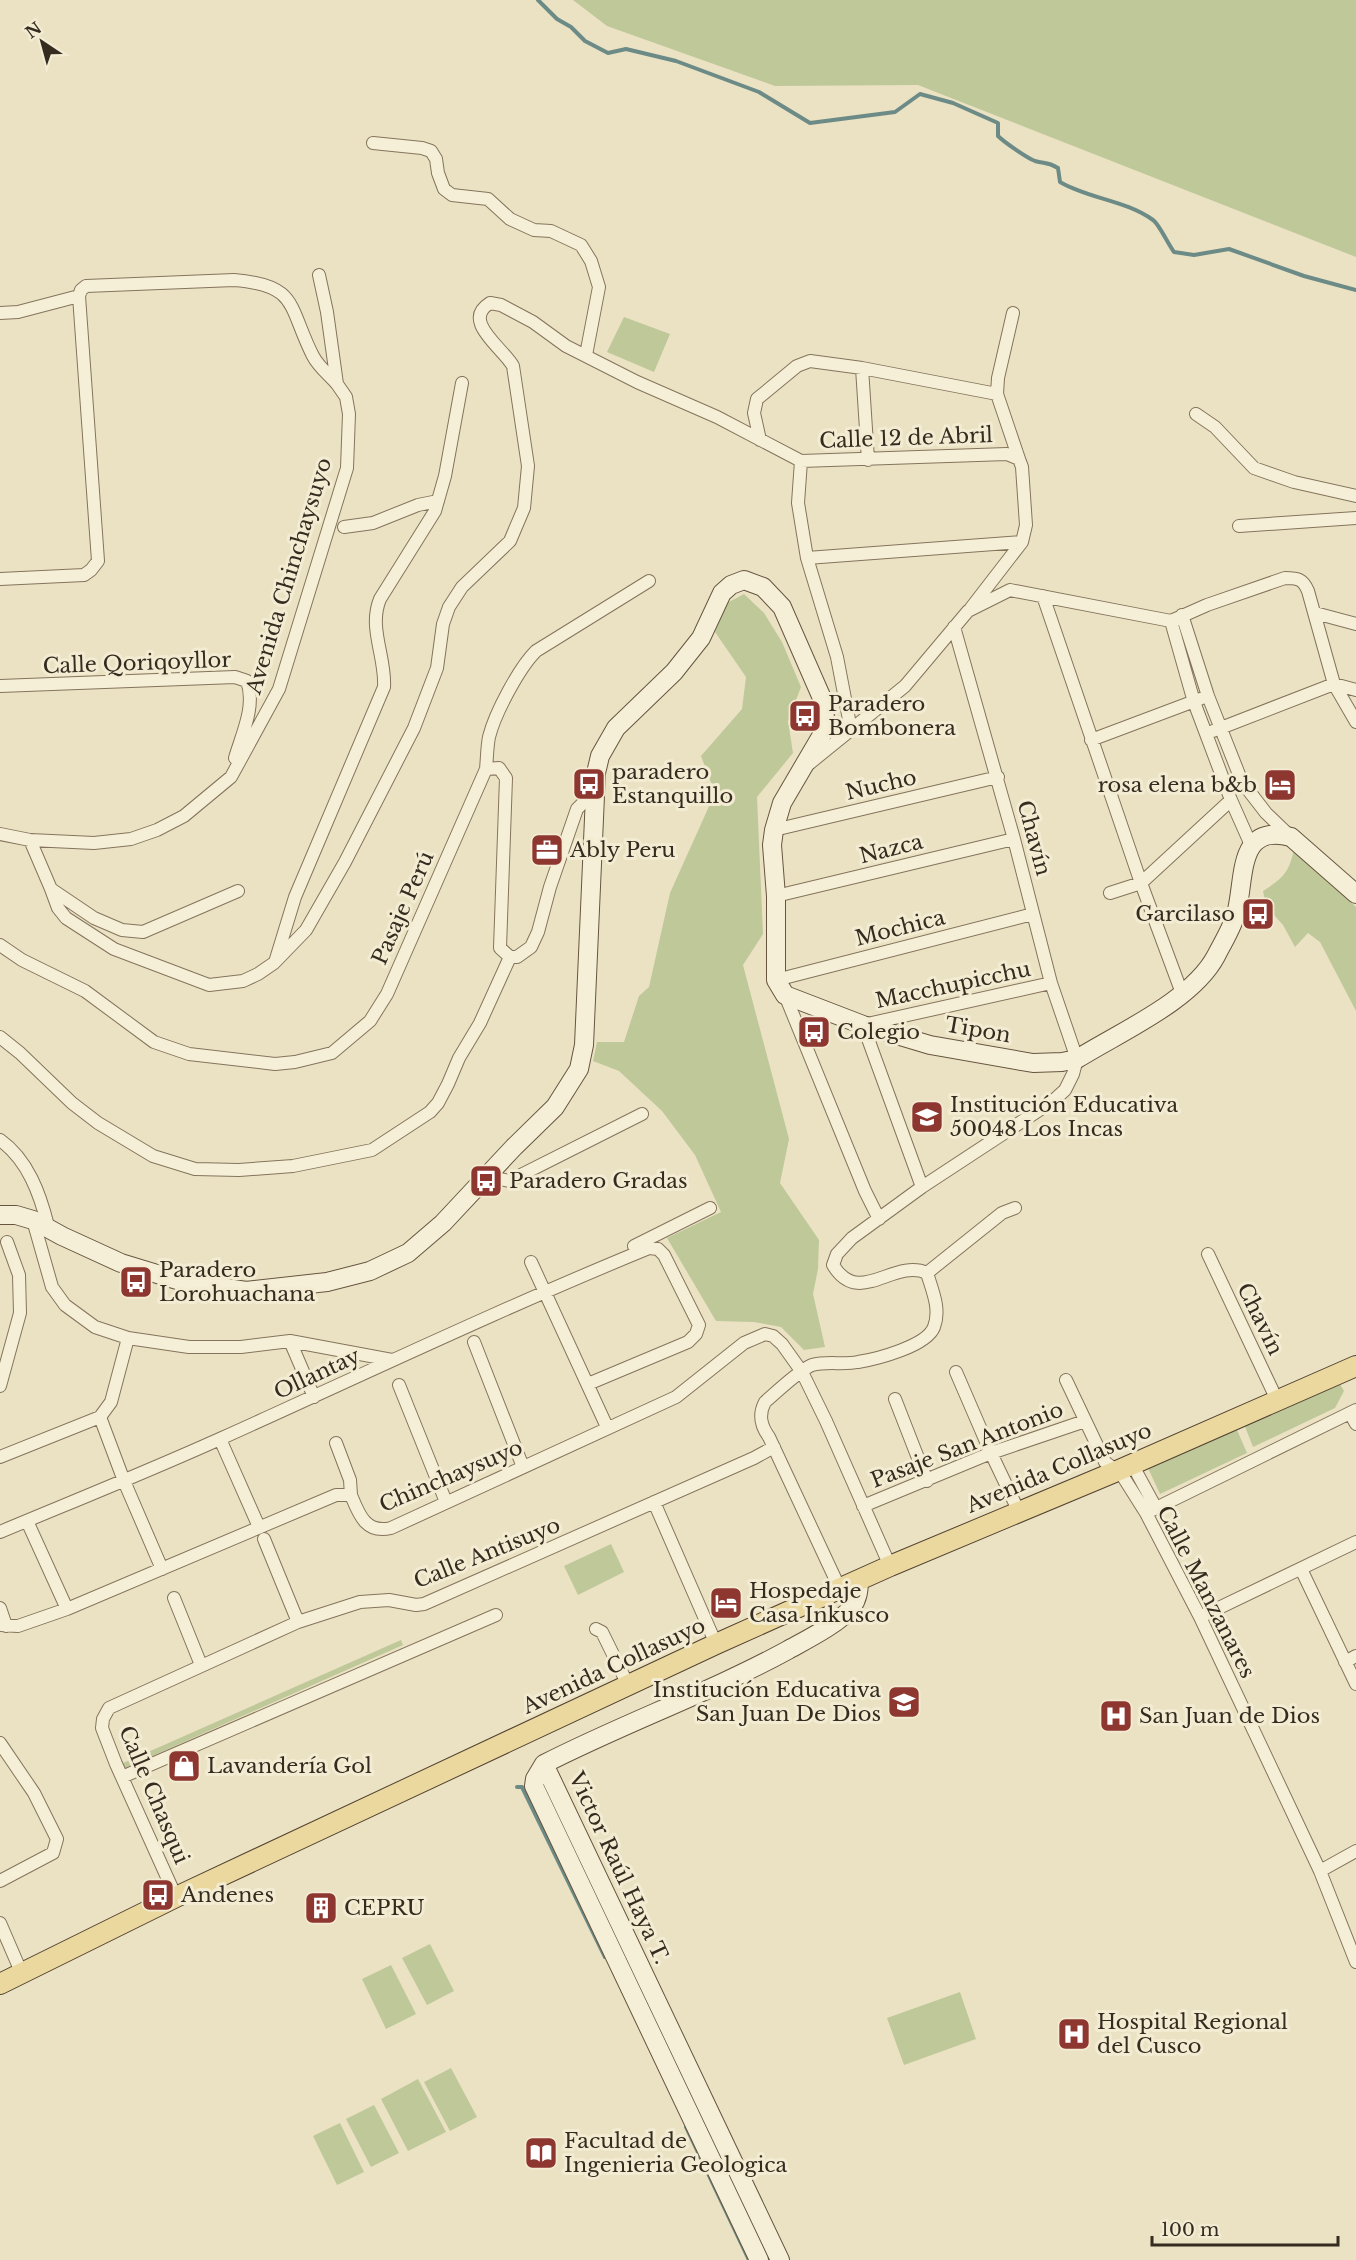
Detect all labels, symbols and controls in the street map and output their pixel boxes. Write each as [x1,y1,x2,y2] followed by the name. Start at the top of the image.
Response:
[12,12,72,72] north arrow
[21,17,45,42] text: N
[819,422,994,454] street label: Calle 12 de Abril
[240,455,337,698] street label: Avenida Chinchaysuyo
[42,647,232,679] street label: Calle Qoriqoyllor
[828,691,956,741] place label: Paradero Bombonera
[787,698,823,734] bus stop icon: Paradero Bombonera
[612,759,733,809] place label: paradero Estanquillo
[843,764,919,806] street label: Nucho
[571,766,607,802] bus stop icon: paradero Estanquillo
[1262,767,1298,803] hotel icon: rosa elena b&b
[1098,772,1257,798] place label: rosa elena b&b
[1011,797,1057,879] street label: Chavín
[857,829,926,869] street label: Nazca
[529,832,565,868] office icon: Ably Peru
[569,837,675,863] place label: Ably Peru
[366,847,440,969] street label: Pasaje Perú
[1240,896,1276,932] bus stop icon: Garcilaso
[1135,901,1235,927] place label: Garcilaso
[852,904,948,952] street label: Mochica
[873,956,1033,1014] street label: Macchupicchu
[943,1011,1013,1049] street label: Tipon
[796,1014,832,1050] bus stop icon: Colegio
[837,1019,920,1045] place label: Colegio
[950,1092,1178,1142] place label: Institución Educativa 50048 Los Incas
[909,1099,945,1135] school or university icon: Institución Educativa 50048 Los Incas
[468,1163,504,1199] bus stop icon: Paradero Gradas
[509,1168,687,1194] place label: Paradero Gradas
[159,1257,315,1307] place label: Paradero Lorohuachana
[118,1264,154,1300] bus stop icon: Paradero Lorohuachana
[1231,1279,1289,1359] street label: Chavín
[270,1343,365,1405] street label: Ollantay
[867,1396,1067,1494] street label: Pasaje San Antonio
[961,1417,1156,1519] street label: Avenida Collasuyo
[375,1434,527,1518] street label: Chinchaysuyo
[1151,1501,1261,1683] street label: Calle Manzanares
[410,1512,564,1594] street label: Calle Antisuyo
[749,1578,889,1628] place label: Hospedaje Casa Inkusco
[708,1585,744,1621] hotel icon: Hospedaje Casa Inkusco
[518,1612,710,1720] street label: Avenida Collasuyo
[653,1677,881,1727] place label: Institución Educativa San Juan De Dios
[886,1684,922,1720] school or university icon: Institución Educativa San Juan De Dios
[1098,1698,1134,1734] hospital icon: San Juan de Dios
[1139,1703,1320,1729] place label: San Juan de Dios
[113,1722,195,1868] street label: Calle Chasqui
[166,1748,202,1784] shop icon: Lavandería Gol
[207,1753,372,1779] place label: Lavandería Gol
[563,1767,675,1968] street label: Victor Raúl Haya T.
[140,1877,176,1913] bus stop icon: Andenes
[180,1882,274,1908] place label: Andenes
[303,1890,339,1926] building icon: CEPRU
[344,1895,425,1921] place label: CEPRU
[1097,2009,1288,2059] place label: Hospital Regional del Cusco
[1056,2016,1092,2052] hospital icon: Hospital Regional del Cusco
[564,2128,788,2178] place label: Facultad de Ingenieria Geologica
[523,2135,559,2171] library icon: Facultad de Ingenieria Geologica
[1152,2209,1338,2247] scale bar
[1161,2219,1219,2241] text: 100 m

